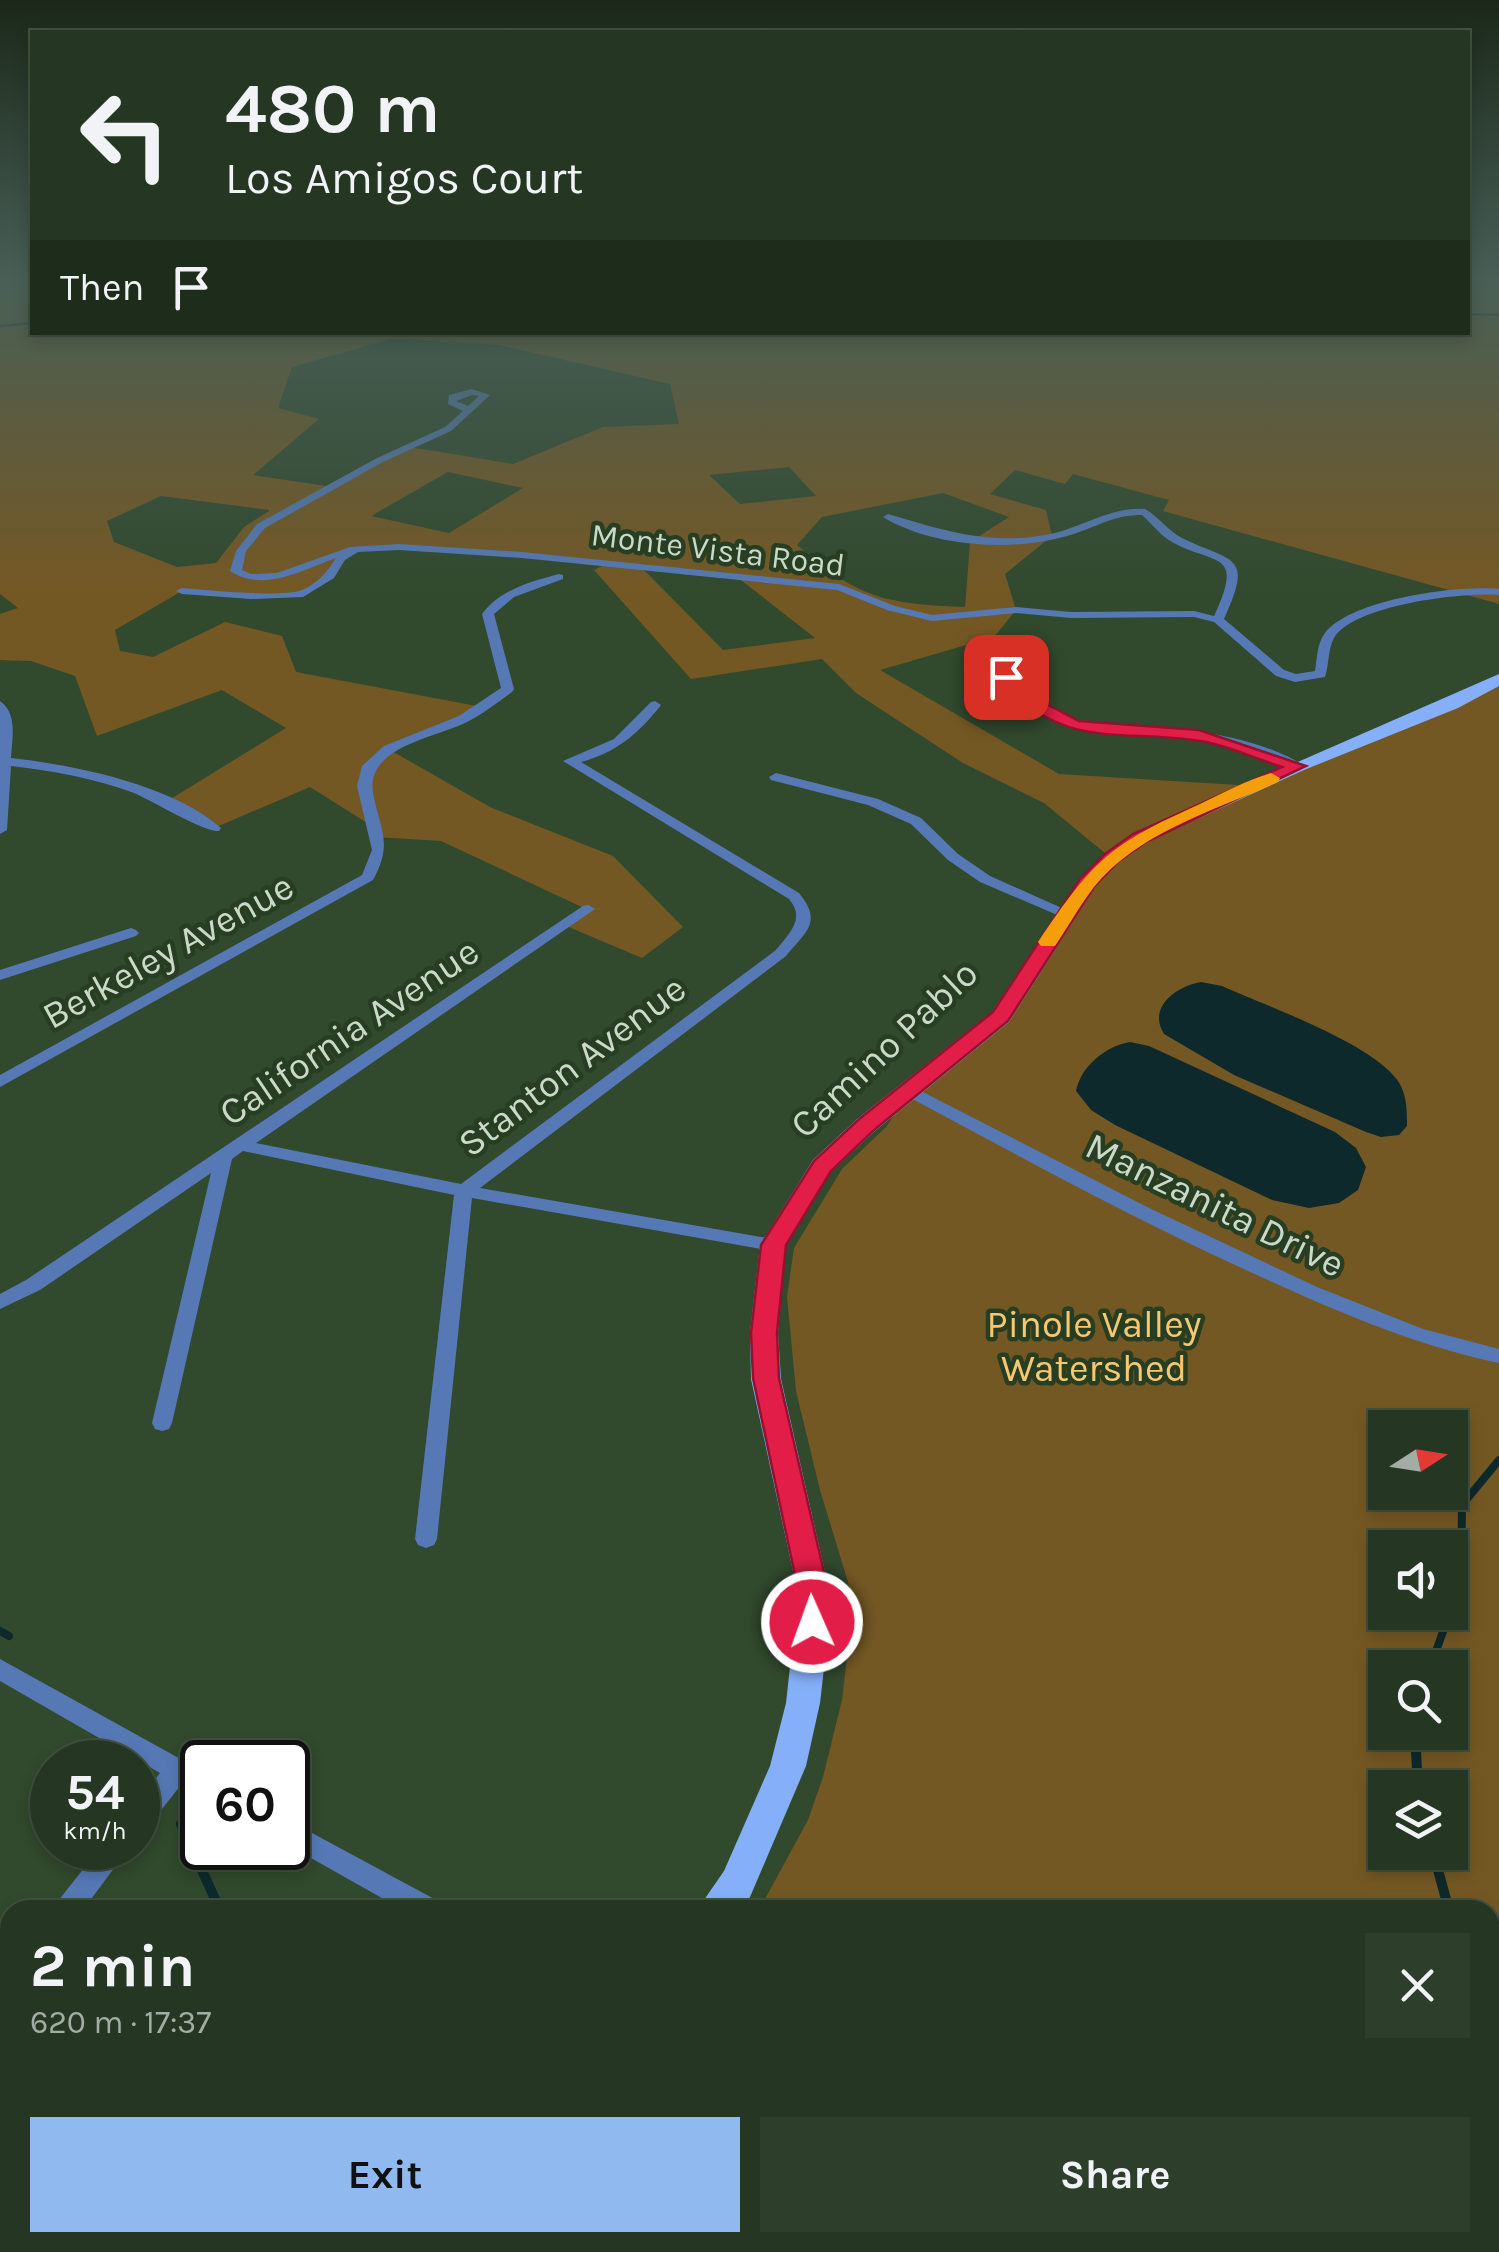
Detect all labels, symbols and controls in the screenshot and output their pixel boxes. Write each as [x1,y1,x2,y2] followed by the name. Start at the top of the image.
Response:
[225,68,440,150] text: 480 m
[60,70,190,200] icon: left
[225,152,583,204] text: Los Amigos Court
[164,260,219,315] icon: arrive
[60,265,144,310] text: Then
[589,516,847,584] street label: Monte Vista Road
[964,635,1049,720] pin
[979,650,1034,705] icon: arrive
[35,864,301,1038] street label: Berkeley Avenue
[211,929,487,1135] street label: California Avenue
[781,951,987,1147] street label: Camino Pablo
[449,966,695,1166] street label: Stanton Avenue
[1078,1123,1352,1287] street label: Manzanita Drive
[987,1302,1202,1391] park label: Pinole Valley Watershed
[1368,1410,1468,1510] north arrow
[1368,1410,1468,1870] map controls
[1368,1530,1468,1630] button: sound
[760,1570,864,1674] position arrow
[1368,1650,1468,1750] button: search
[180,1740,310,1870] speed limit sign: 60
[66,1763,124,1822] text: 54
[1368,1770,1468,1870] button: layers
[63,1816,127,1845] text: km/h
[30,1931,195,2001] text: 2 min
[1365,1933,1470,2038] button: close
[30,2004,211,2041] text: 620 m · 17:37
[30,2117,740,2232] button: Exit
[760,2117,1470,2232] button: Share

